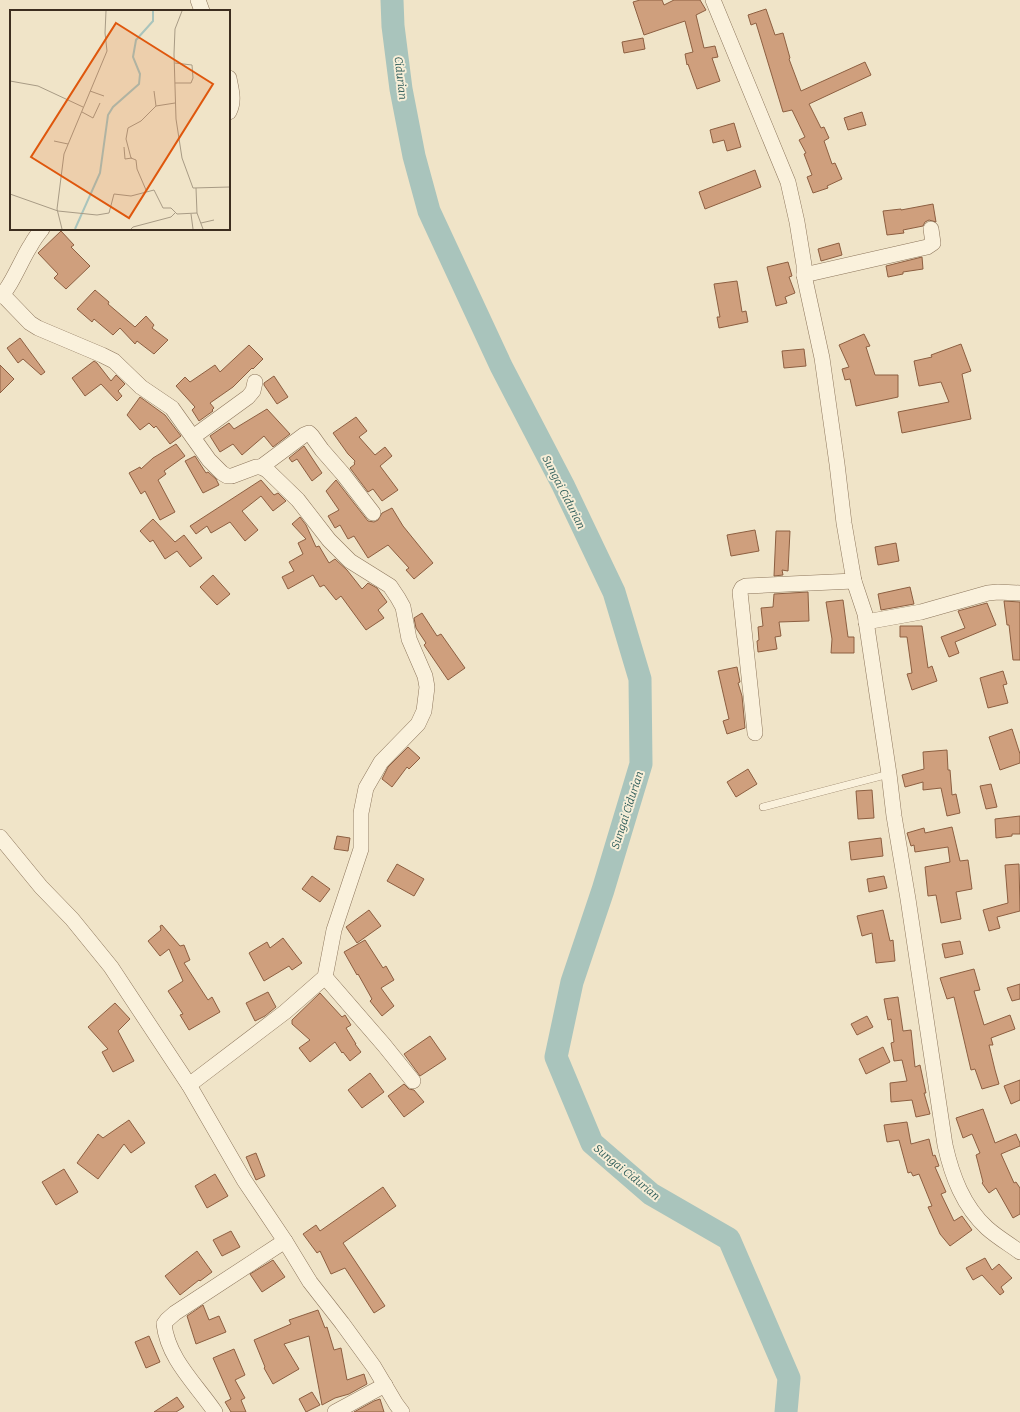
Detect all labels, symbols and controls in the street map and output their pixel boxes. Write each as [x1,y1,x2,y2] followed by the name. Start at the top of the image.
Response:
[10,10,230,230] inset map
[391,56,410,101] water label: Cidurian
[539,453,588,532] water label: Sungai Cidurian
[609,769,646,851] water label: Sungai Cidurian
[591,1142,663,1203] water label: Sungai Cidurian

